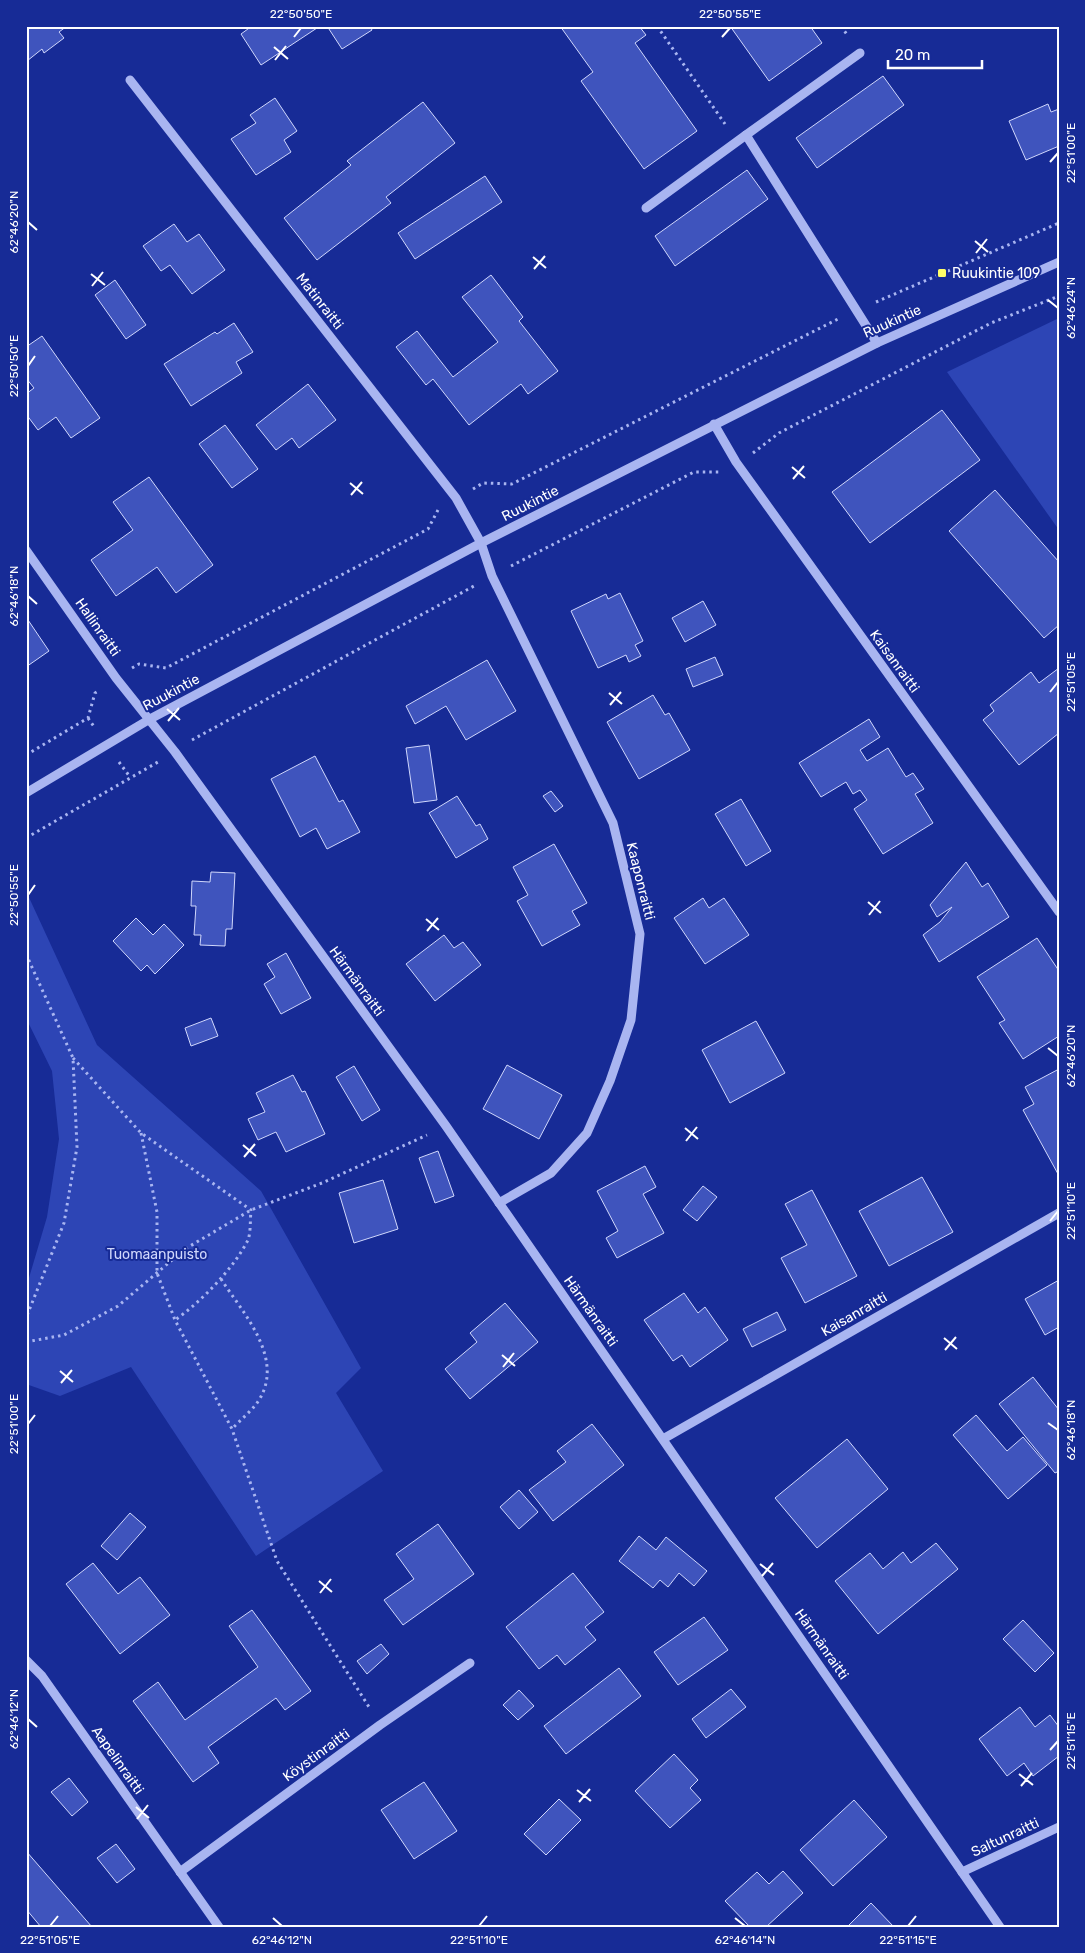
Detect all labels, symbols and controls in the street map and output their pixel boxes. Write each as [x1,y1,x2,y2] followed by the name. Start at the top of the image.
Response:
[270,7,332,21] text: 22°50'50"E
[699,7,761,21] text: 22°50'55"E
[888,38,981,70] scale bar
[895,46,930,64] text: 20 m
[1064,123,1078,183] text: 22°51'00"E
[7,191,21,253] text: 62°46'20"N
[952,265,1040,282] place label: Ruukintie 109
[936,267,948,279] marker: Ruukintie 109
[292,270,347,333] street label: Matinraitti
[1064,277,1078,339] text: 62°46'24"N
[861,301,924,342] street label: Ruukintie
[7,335,21,397] text: 22°50'50"E
[499,482,562,525] street label: Ruukintie
[7,566,21,626] text: 62°46'18"N
[71,595,124,660] street label: Hallinraitti
[866,627,923,696] street label: Kaisanraitti
[1064,652,1078,712] text: 22°51'05"E
[140,670,203,714] street label: Ruukintie
[623,841,658,922] street label: Kaaponraitti
[7,864,21,926] text: 22°50'55"E
[326,943,388,1020] street label: Härmänraitti
[1064,1025,1078,1087] text: 62°46'20"N
[1064,1182,1078,1240] text: 22°51'10"E
[107,1246,207,1263] park label: Tuomaanpuisto
[560,1273,621,1350] street label: Härmänraitti
[818,1289,890,1340] street label: Kaisanraitti
[7,1394,21,1454] text: 22°51'00"E
[1064,1400,1078,1460] text: 62°46'18"N
[791,1606,852,1683] street label: Härmänraitti
[7,1689,21,1749] text: 62°46'12"N
[1064,1712,1078,1770] text: 22°51'15"E
[88,1723,147,1798] street label: Aapelinraitti
[280,1725,353,1785] street label: Köystinraitti
[969,1814,1042,1861] street label: Saltunraitti
[20,1933,80,1947] text: 22°51'05"E
[252,1933,312,1947] text: 62°46'12"N
[450,1933,508,1947] text: 22°51'10"E
[715,1933,775,1947] text: 62°46'14"N
[879,1933,937,1947] text: 22°51'15"E

